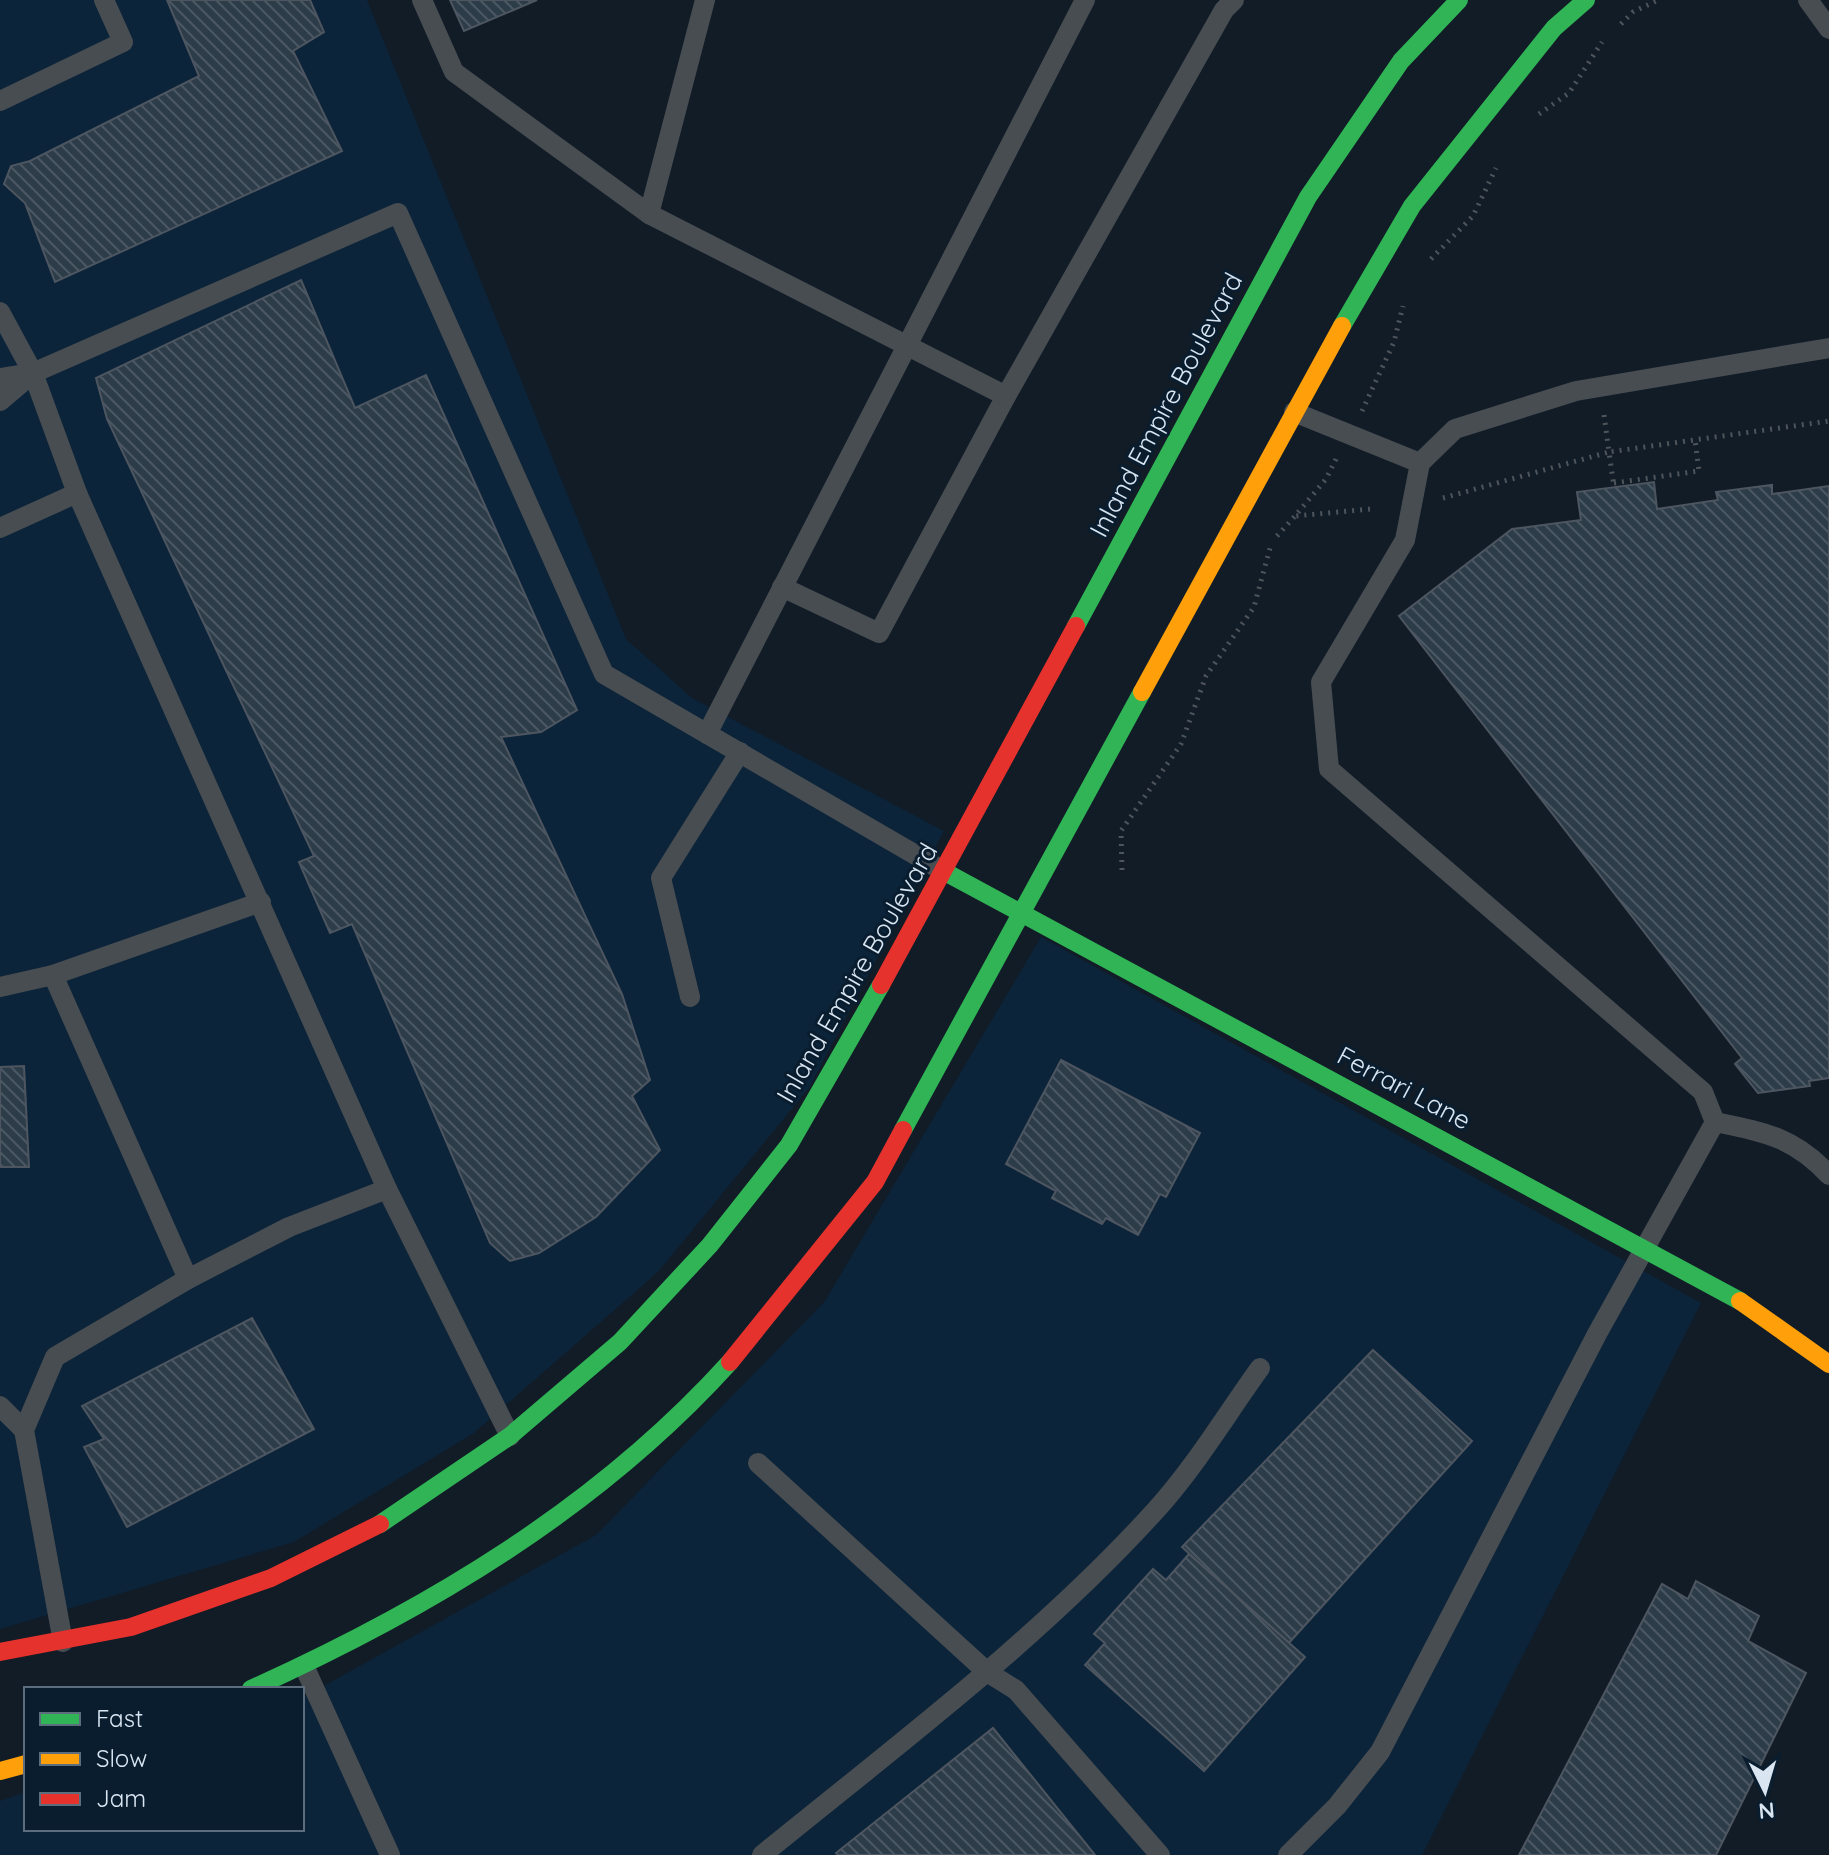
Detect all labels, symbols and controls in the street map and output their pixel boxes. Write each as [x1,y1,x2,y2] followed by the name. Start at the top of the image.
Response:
[1082,267,1249,543] street label: Inland Empire Boulevard
[769,837,944,1109] street label: Inland Empire Boulevard
[1332,1039,1477,1137] street label: Ferrari Lane
[24,1687,304,1831] legend
[96,1703,143,1733] text: Fast
[96,1743,147,1773] text: Slow
[1725,1751,1805,1831] north arrow
[96,1783,146,1813] text: Jam
[1757,1796,1776,1826] text: N

